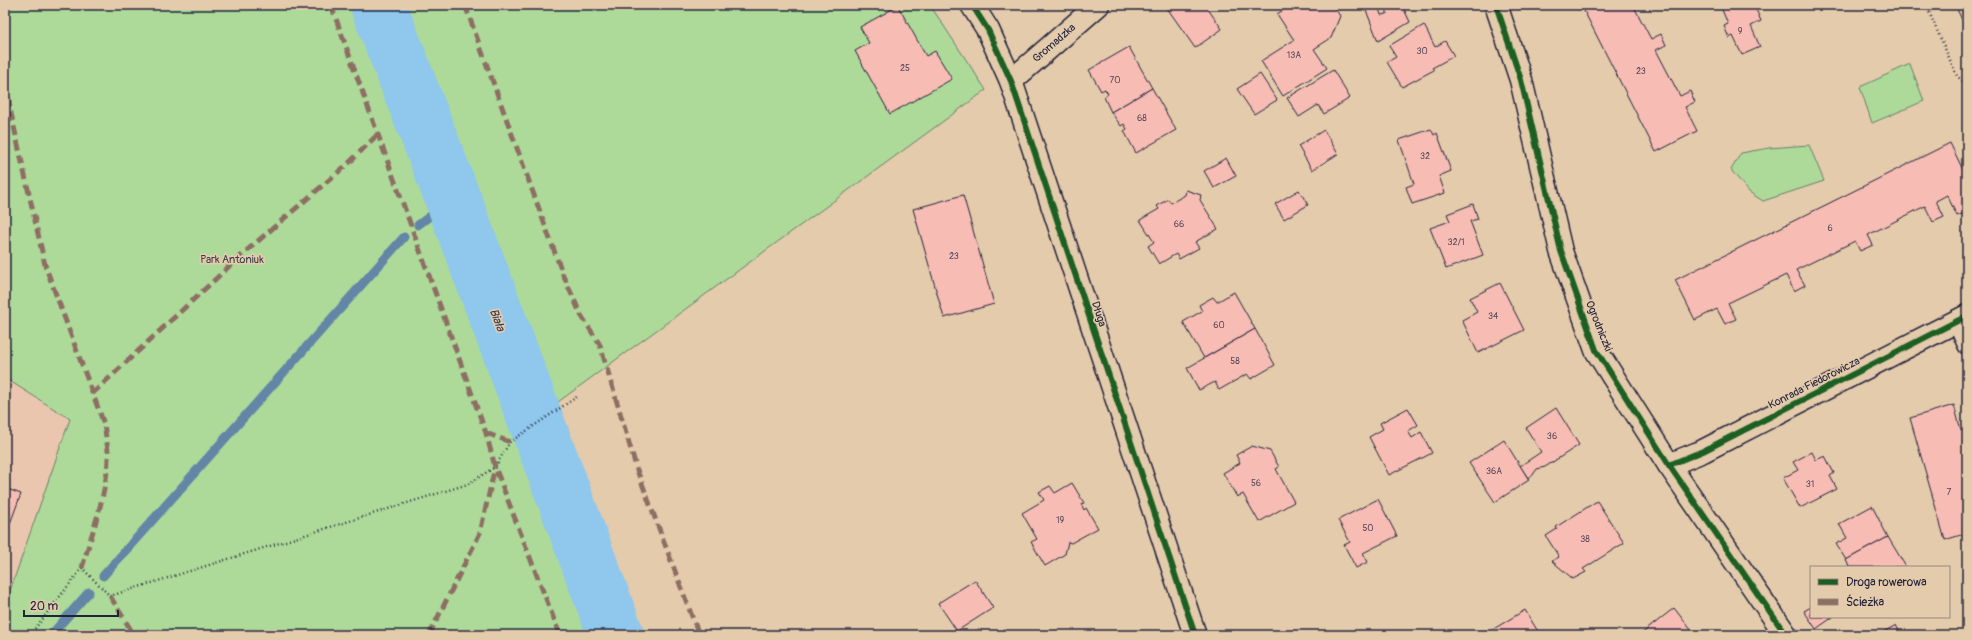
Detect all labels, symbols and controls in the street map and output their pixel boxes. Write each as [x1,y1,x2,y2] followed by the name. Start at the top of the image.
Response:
[1030,21,1078,65] street label: Gromadzka
[1738,26,1743,37] house number: 9
[1416,46,1428,57] house number: 30
[1287,50,1301,61] house number: 13A
[900,63,910,74] house number: 25
[1636,66,1646,77] house number: 23
[1110,75,1120,86] house number: 70
[1137,113,1147,124] house number: 68
[1420,151,1430,162] house number: 32
[1174,219,1184,230] house number: 66
[1827,223,1833,234] house number: 6
[1448,237,1464,248] house number: 32/1
[949,251,959,262] house number: 23
[200,253,264,266] park label: Park Antoniuk
[1583,299,1615,353] street label: Ogrodniczki
[1089,300,1109,328] street label: Długa
[486,307,509,335] water label: Biała
[1488,311,1499,322] house number: 34
[1213,320,1225,331] house number: 60
[1766,354,1862,412] street label: Konrada Fiedorowicza
[1230,356,1240,367] house number: 58
[1547,431,1557,442] house number: 36
[1486,466,1502,477] house number: 36A
[1251,478,1261,489] house number: 56
[1806,479,1814,490] house number: 31
[1947,487,1952,498] house number: 7
[1056,515,1064,526] house number: 19
[1362,523,1374,534] house number: 50
[1580,534,1590,545] house number: 38
[1810,566,1950,618] legend
[1846,575,1927,590] text: Droga rowerowa
[24,592,118,618] scale bar
[1846,594,1884,610] text: Ścieżka
[30,599,59,614] text: 20 m

